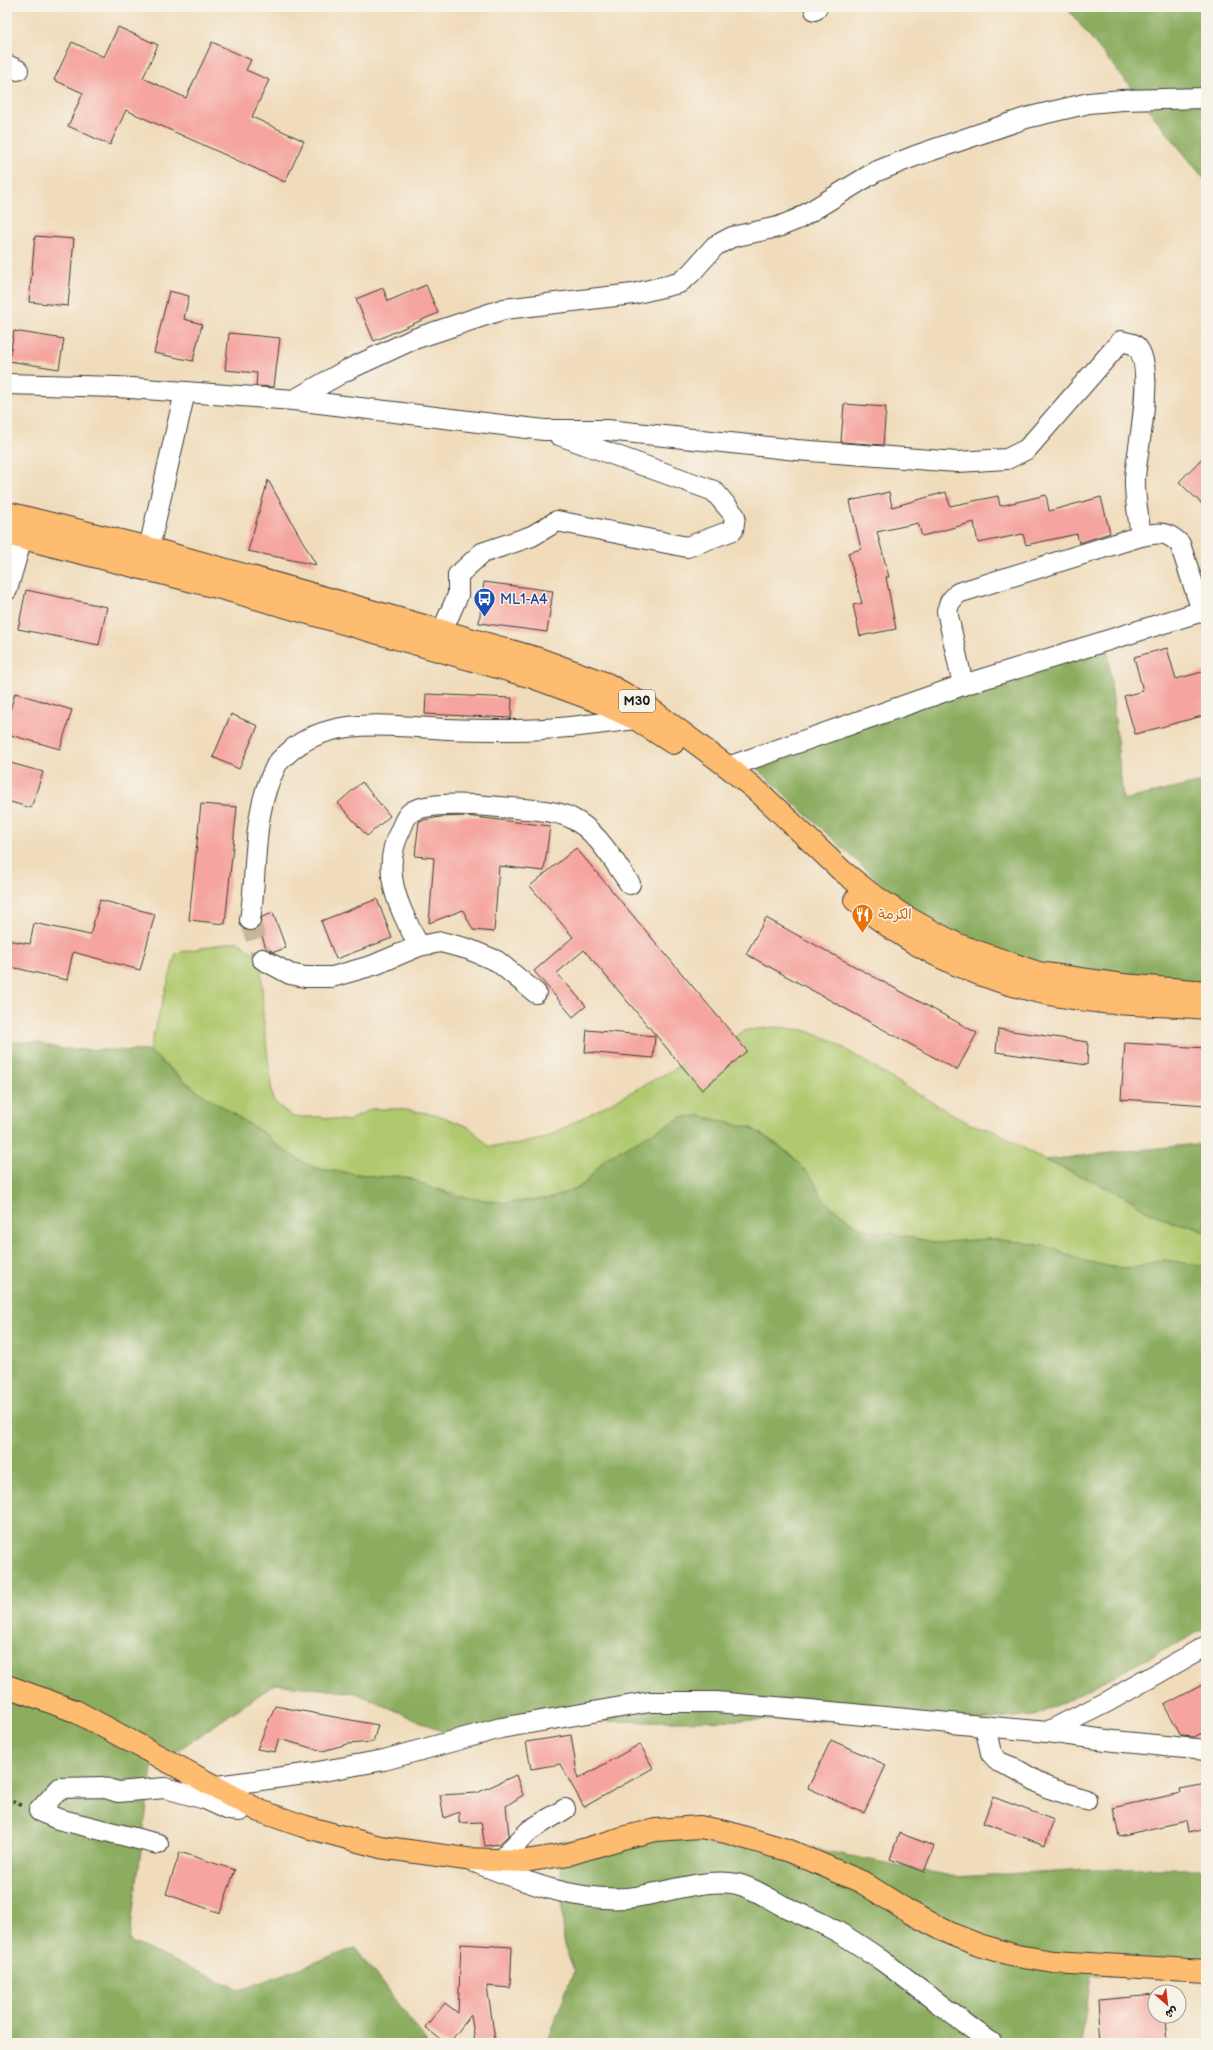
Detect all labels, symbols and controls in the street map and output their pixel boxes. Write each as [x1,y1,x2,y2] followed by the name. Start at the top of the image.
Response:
[471,586,497,619] bus stop icon: ML1-A4
[500,591,548,608] place label: ML1-A4
[619,690,655,712] road number: M30
[849,901,875,934] restaurant icon: الكرمة
[878,906,912,923] place label: الكرمة
[1147,1984,1187,2024] north arrow
[1163,2004,1180,2021] text: ش

